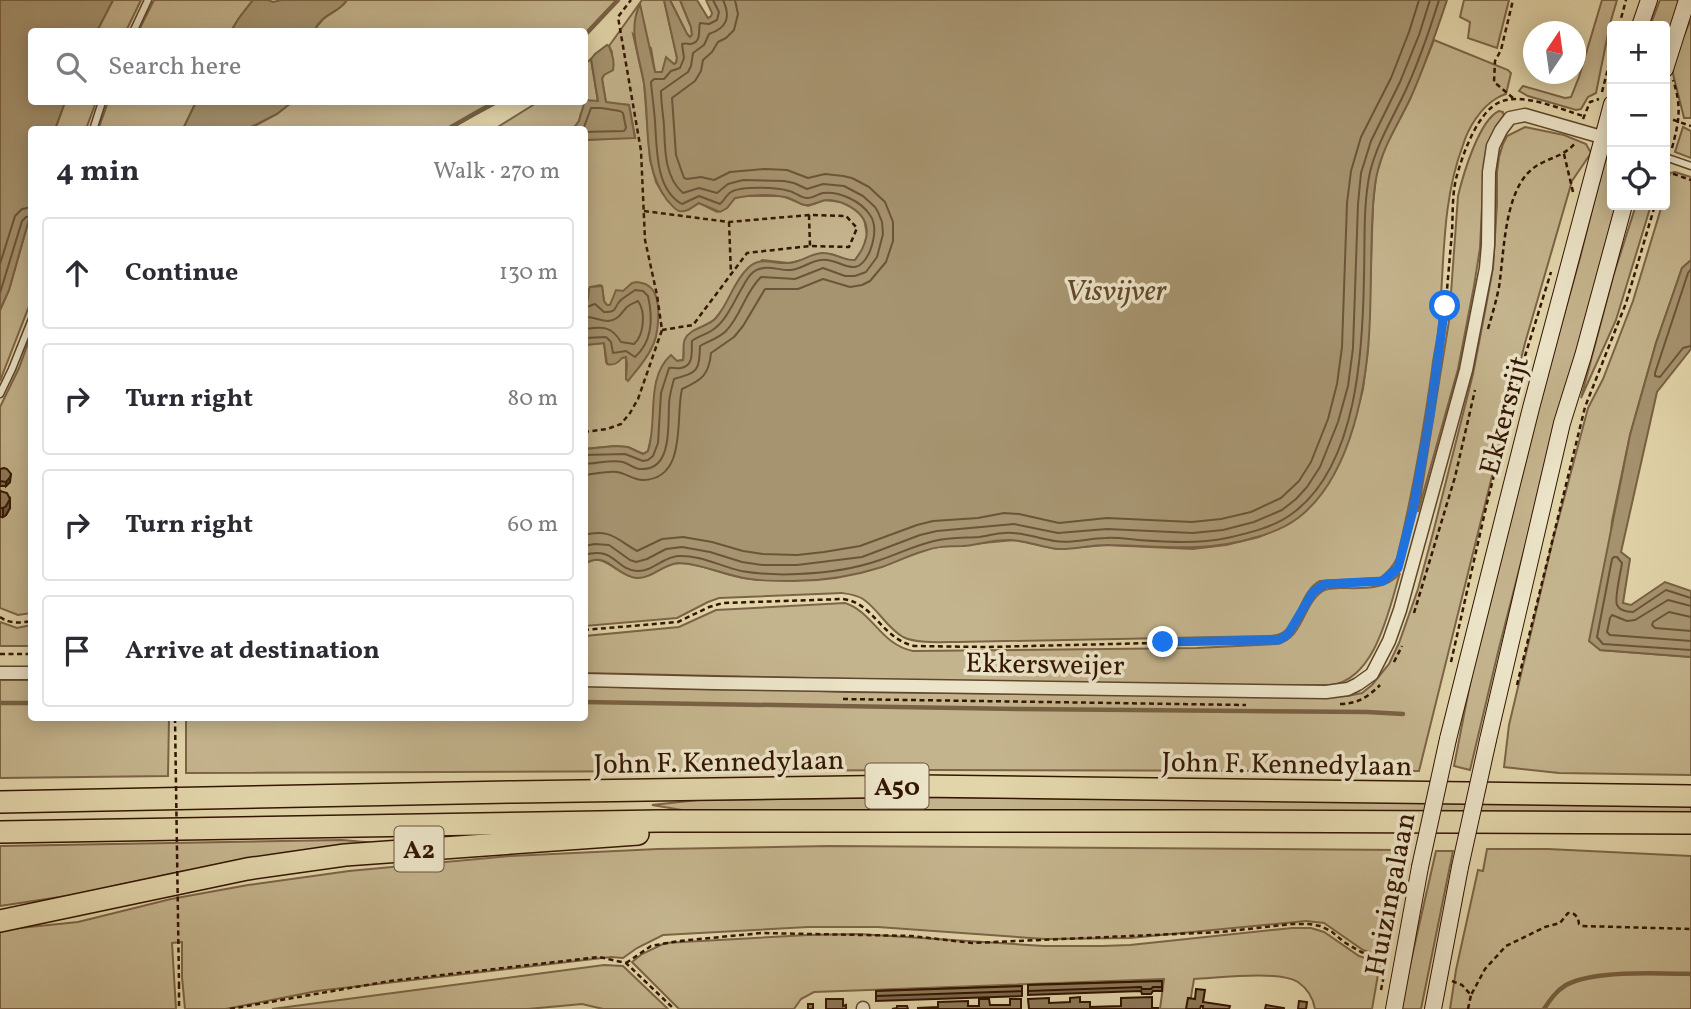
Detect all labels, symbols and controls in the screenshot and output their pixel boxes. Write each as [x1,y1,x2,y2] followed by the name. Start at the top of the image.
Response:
[1523,21,1586,84] north arrow
[1607,21,1670,210] map controls
[1607,21,1670,84] button: +
[28,28,588,105] search box
[52,48,90,86] icon: search
[108,49,241,85] text: Search here
[1607,84,1670,147] button: −
[1607,147,1670,210] button: locate
[56,151,140,193] text: 4 min
[433,156,560,188] text: Walk · 270 m
[58,254,96,292] icon: ahead
[125,255,238,291] text: Continue
[499,257,558,289] text: 130 m
[1065,271,1168,313] water label: Visvijver
[1429,290,1460,321] route start
[1471,352,1540,479] street label: Ekkersrijt
[58,380,96,418] icon: right
[125,381,253,417] text: Turn right
[508,383,558,415] text: 80 m
[58,506,96,544] icon: right
[125,507,253,543] text: Turn right
[508,509,558,541] text: 60 m
[1147,626,1178,657] route end
[58,632,96,670] icon: arrive
[125,633,380,669] text: Arrive at destination
[965,645,1125,686] street label: Ekkersweijer
[593,742,845,785] street label: John F. Kennedylaan
[1161,744,1413,787] street label: John F. Kennedylaan
[866,764,928,808] road number: A50
[1357,809,1426,980] street label: Huizingalaan
[394,827,444,872] road number: A2

